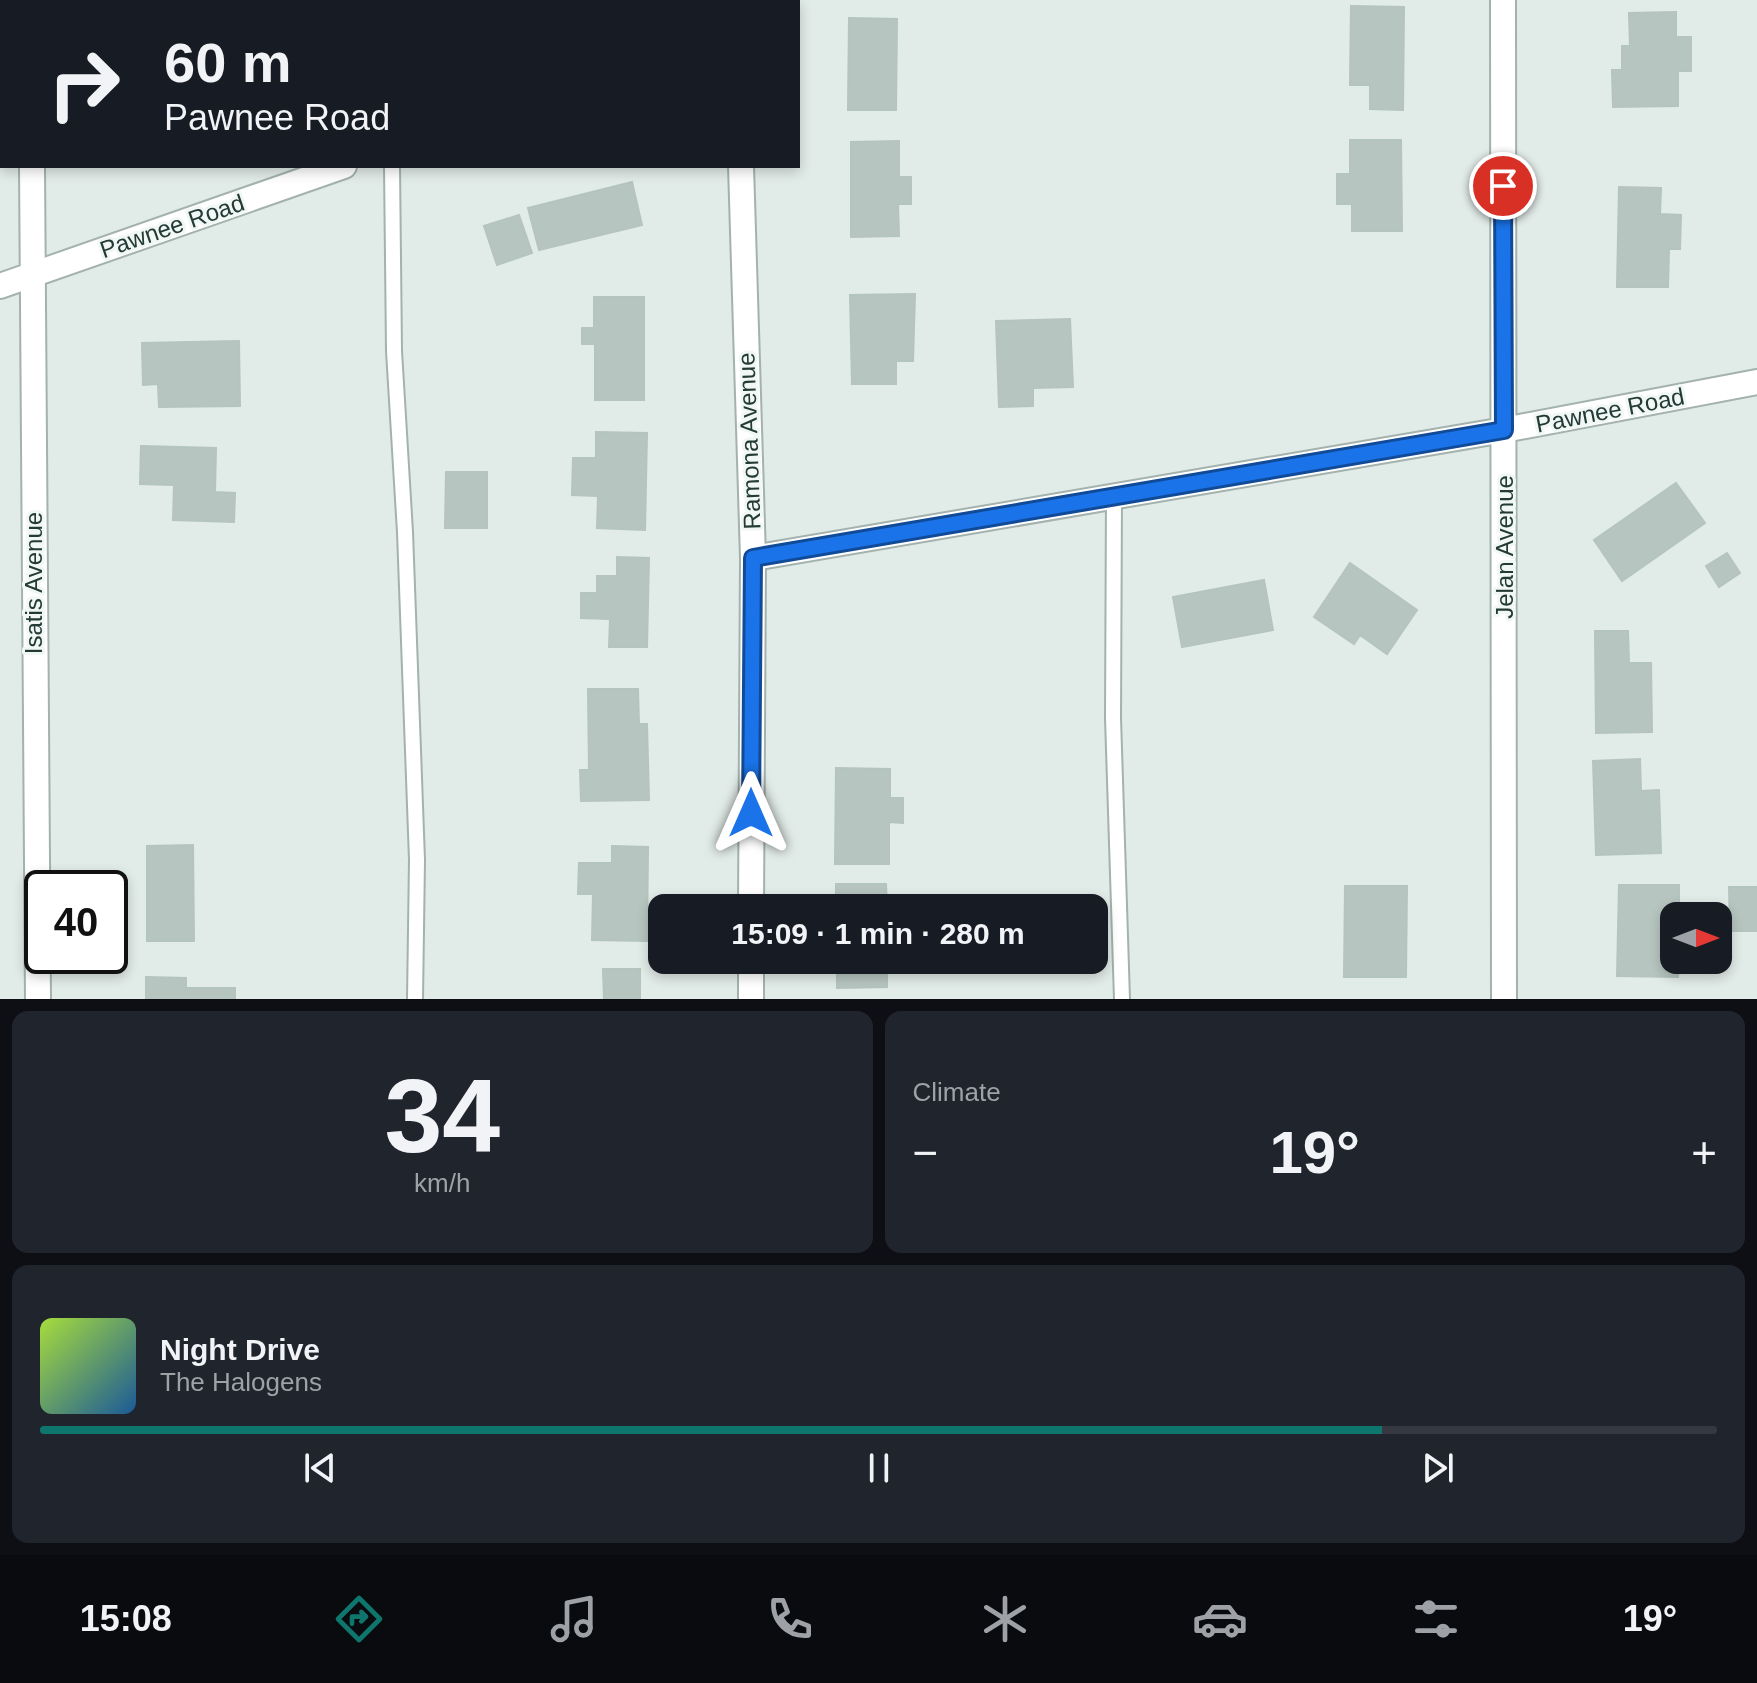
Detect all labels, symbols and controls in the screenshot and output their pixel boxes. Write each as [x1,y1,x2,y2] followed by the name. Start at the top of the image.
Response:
[164,31,292,94] text: 60 m
[32,32,136,136] icon: right
[164,97,390,138] text: Pawnee Road
[1469,152,1537,220] pin
[1481,164,1525,208] icon: arrive
[96,189,248,263] street label: Pawnee Road
[732,352,766,530] street label: Ramona Avenue
[1533,382,1687,438] street label: Pawnee Road
[1491,475,1518,619] street label: Jelan Avenue
[20,512,47,654] street label: Isatis Avenue
[709,771,793,855] position arrow
[24,870,128,974] speed limit sign: 40
[1660,902,1732,974] north arrow
[1660,902,1732,974] map controls
[731,917,1025,950] text: 15:09 · 1 min · 280 m
[384,1058,500,1174] text: 34
[913,1077,1001,1107] text: Climate
[1269,1119,1360,1186] text: 19°
[913,1128,938,1177] text: −
[1691,1128,1717,1177] text: +
[414,1168,470,1198] text: km/h
[160,1333,320,1366] text: Night Drive
[160,1367,322,1397] text: The Halogens
[298,1446,342,1490] icon: previous
[857,1446,901,1490] icon: pause
[1416,1446,1460,1490] icon: next
[331,1591,387,1647] icon: directions
[546,1591,602,1647] icon: music
[762,1591,818,1647] icon: phone
[977,1591,1033,1647] icon: climate
[1192,1591,1248,1647] icon: car
[1408,1591,1464,1647] icon: filters
[80,1598,172,1639] text: 15:08
[1623,1598,1677,1639] text: 19°

